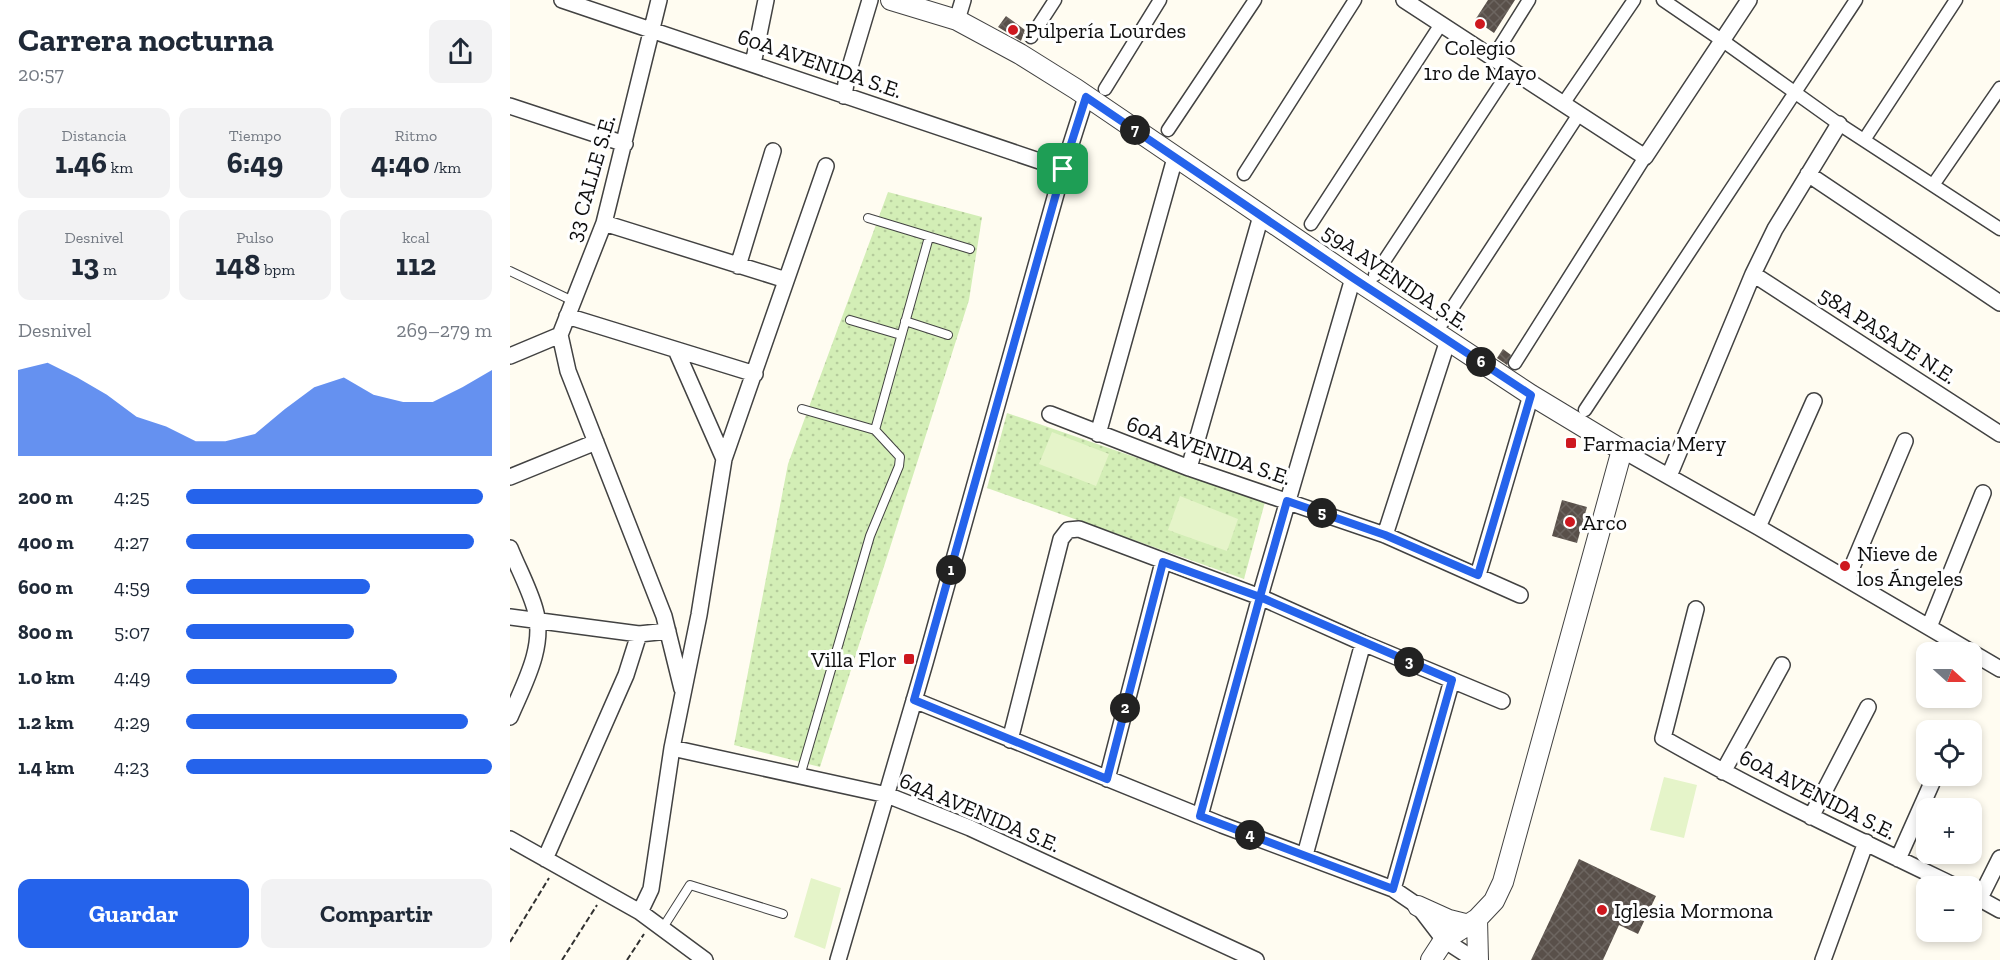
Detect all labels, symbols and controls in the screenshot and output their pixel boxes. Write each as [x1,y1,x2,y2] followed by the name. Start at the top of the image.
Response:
[1025,17,1186,44] place label: Pulpería Lourdes
[1473,17,1487,31] marker: Colegio 1ro de Mayo
[18,20,274,59] text: Carrera nocturna
[429,20,492,83] button: share
[734,23,906,104] street label: 60A AVENIDA S.E.
[1006,23,1020,37] marker: Pulpería Lourdes
[1424,34,1537,86] place label: Colegio 1ro de Mayo
[18,62,64,86] text: 20:57
[560,112,621,245] street label: 33 CALLE S.E.
[1120,115,1150,145] pin: 7
[1131,120,1139,139] text: 7
[61,126,127,145] text: Distancia
[229,126,281,145] text: Tiempo
[395,126,437,145] text: Ritmo
[1037,143,1088,194] pin
[55,145,107,181] text: 1.46
[227,145,283,181] text: 6:49
[371,145,430,181] text: 4:40
[1046,152,1079,185] icon: arrive
[107,158,133,177] text: km
[430,158,461,177] text: /km
[1317,218,1474,336] street label: 59A AVENIDA S.E.
[65,228,123,247] text: Desnivel
[236,228,274,247] text: Pulso
[402,228,430,247] text: kcal
[71,247,99,283] text: 13
[215,247,260,283] text: 148
[396,247,436,283] text: 112
[99,260,117,279] text: m
[260,260,295,279] text: bpm
[1814,281,1962,390] street label: 58A PASAJE N.E.
[18,318,92,342] text: Desnivel
[396,318,492,342] text: 269–279 m
[1466,347,1496,377] pin: 6
[1477,352,1485,371] text: 6
[1123,410,1295,491] street label: 60A AVENIDA S.E.
[1583,430,1727,457] place label: Farmacia Mery
[1564,436,1578,450] marker: Farmacia Mery
[18,485,73,509] text: 200 m
[114,485,150,509] text: 4:25
[1307,498,1337,528] pin: 5
[1318,503,1326,522] text: 5
[1582,509,1627,536] place label: Arco
[1563,515,1577,529] marker: Arco
[18,530,74,554] text: 400 m
[114,530,149,554] text: 4:27
[1857,540,1963,592] place label: Nieve de los Ángeles
[936,555,966,585] pin: 1
[1838,559,1852,573] marker: Nieve de los Ángeles
[948,560,954,579] text: 1
[18,575,73,599] text: 600 m
[114,575,150,599] text: 4:59
[18,620,73,644] text: 800 m
[114,620,150,644] text: 5:07
[1916,642,1982,708] north arrow
[1916,642,1982,942] map controls
[810,646,897,673] place label: Villa Flor
[1394,647,1424,677] pin: 3
[902,652,916,666] marker: Villa Flor
[1405,652,1413,671] text: 3
[18,665,74,689] text: 1.0 km
[114,665,151,689] text: 4:49
[1110,693,1140,723] pin: 2
[1121,698,1129,717] text: 2
[18,710,74,734] text: 1.2 km
[114,710,150,734] text: 4:29
[1916,720,1982,786] button: locate
[1735,743,1901,846] street label: 60A AVENIDA S.E.
[18,755,74,779] text: 1.4 km
[114,755,149,779] text: 4:23
[895,766,1064,858] street label: 64A AVENIDA S.E.
[1916,798,1982,864] button: +
[1235,820,1265,850] pin: 4
[1245,825,1255,844] text: 4
[1916,876,1982,942] button: −
[18,879,249,948] button: Guardar
[261,879,492,948] button: Compartir
[1614,897,1774,924] place label: Iglesia Mormona
[1595,903,1609,917] marker: Iglesia Mormona

